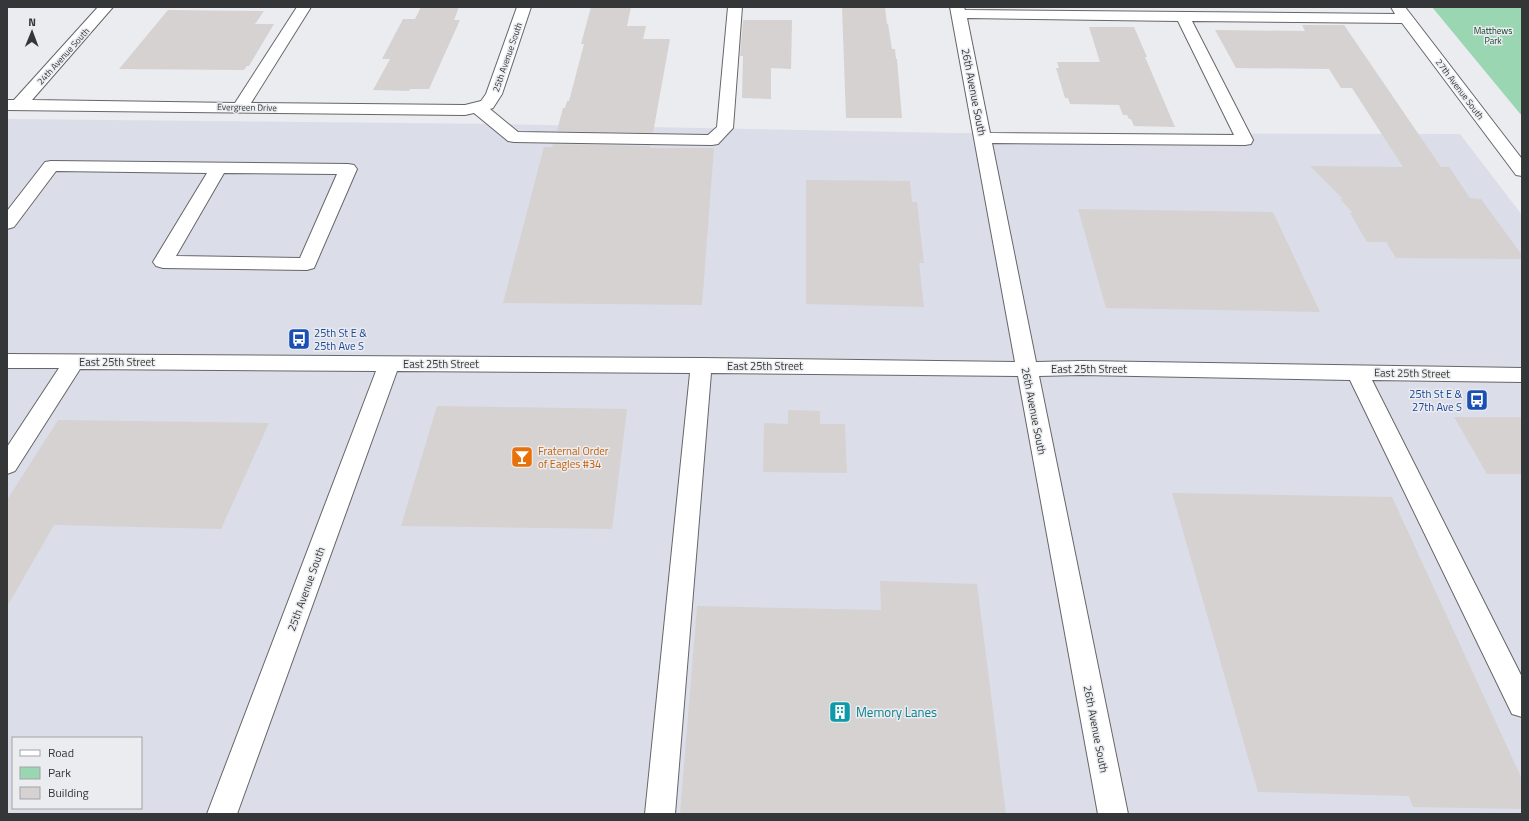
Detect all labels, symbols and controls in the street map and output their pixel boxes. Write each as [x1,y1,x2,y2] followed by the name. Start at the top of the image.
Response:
[12,12,52,52] north arrow
[28,14,36,30] text: N
[489,20,525,93] street label: 25th Avenue South
[1474,24,1512,47] park label: Matthews Park
[34,25,92,87] street label: 24th Avenue South
[958,47,990,137] street label: 26th Avenue South
[1433,56,1487,122] street label: 27th Avenue South
[217,100,278,114] street label: Evergreen Drive
[314,325,367,354] place label: 25th St E & 25th Ave S
[286,326,312,352] bus stop icon: 25th St E & 25th Ave S
[79,354,155,370] street label: East 25th Street
[403,356,479,372] street label: East 25th Street
[727,358,803,374] street label: East 25th Street
[1051,361,1127,377] street label: East 25th Street
[1374,364,1450,382] street label: East 25th Street
[1018,366,1050,456] street label: 26th Avenue South
[1409,386,1462,415] place label: 25th St E & 27th Ave S
[1464,387,1490,413] bus stop icon: 25th St E & 27th Ave S
[538,443,609,472] place label: Fraternal Order of Eagles #34
[509,444,535,470] bar icon: Fraternal Order of Eagles #34
[283,544,329,633] street label: 25th Avenue South
[1080,684,1112,774] street label: 26th Avenue South
[827,699,853,725] building icon: Memory Lanes
[856,702,937,722] place label: Memory Lanes
[12,737,142,809] legend
[48,743,74,762] text: Road
[48,763,71,782] text: Park
[48,783,89,802] text: Building

